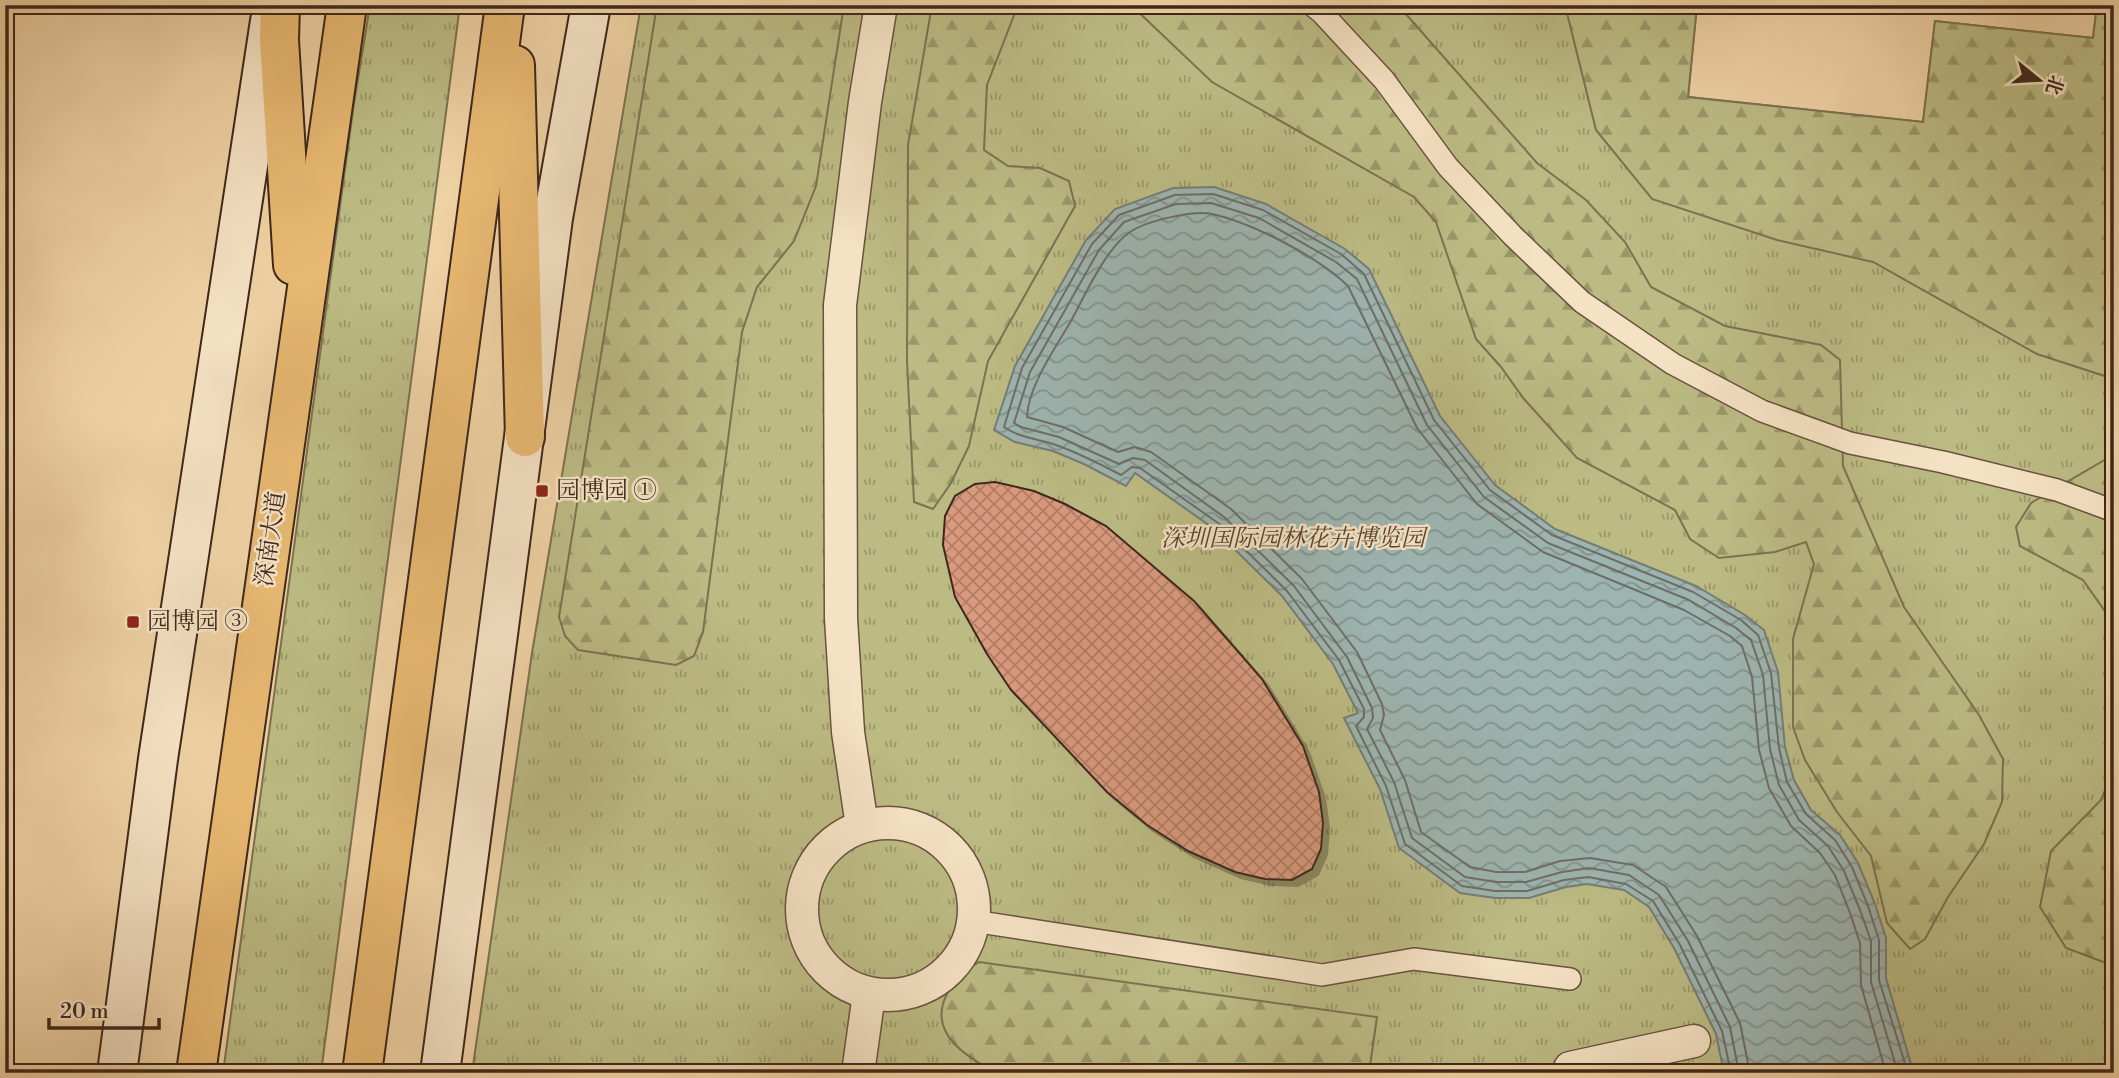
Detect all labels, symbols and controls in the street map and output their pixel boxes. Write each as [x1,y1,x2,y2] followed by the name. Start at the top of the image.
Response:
[2004,46,2074,116] north arrow
[2040,72,2069,98] text: 北
[556,476,657,506] place label: 园博园 ①
[534,483,550,499] marker: 园博园 ①
[249,489,293,589] street label: 深南大道
[1161,524,1429,554] park label: 深圳国际园林花卉博览园
[147,607,248,637] place label: 园博园 ③
[125,614,141,630] marker: 园博园 ③
[49,987,159,1031] scale bar
[60,999,109,1025] text: 20 m

